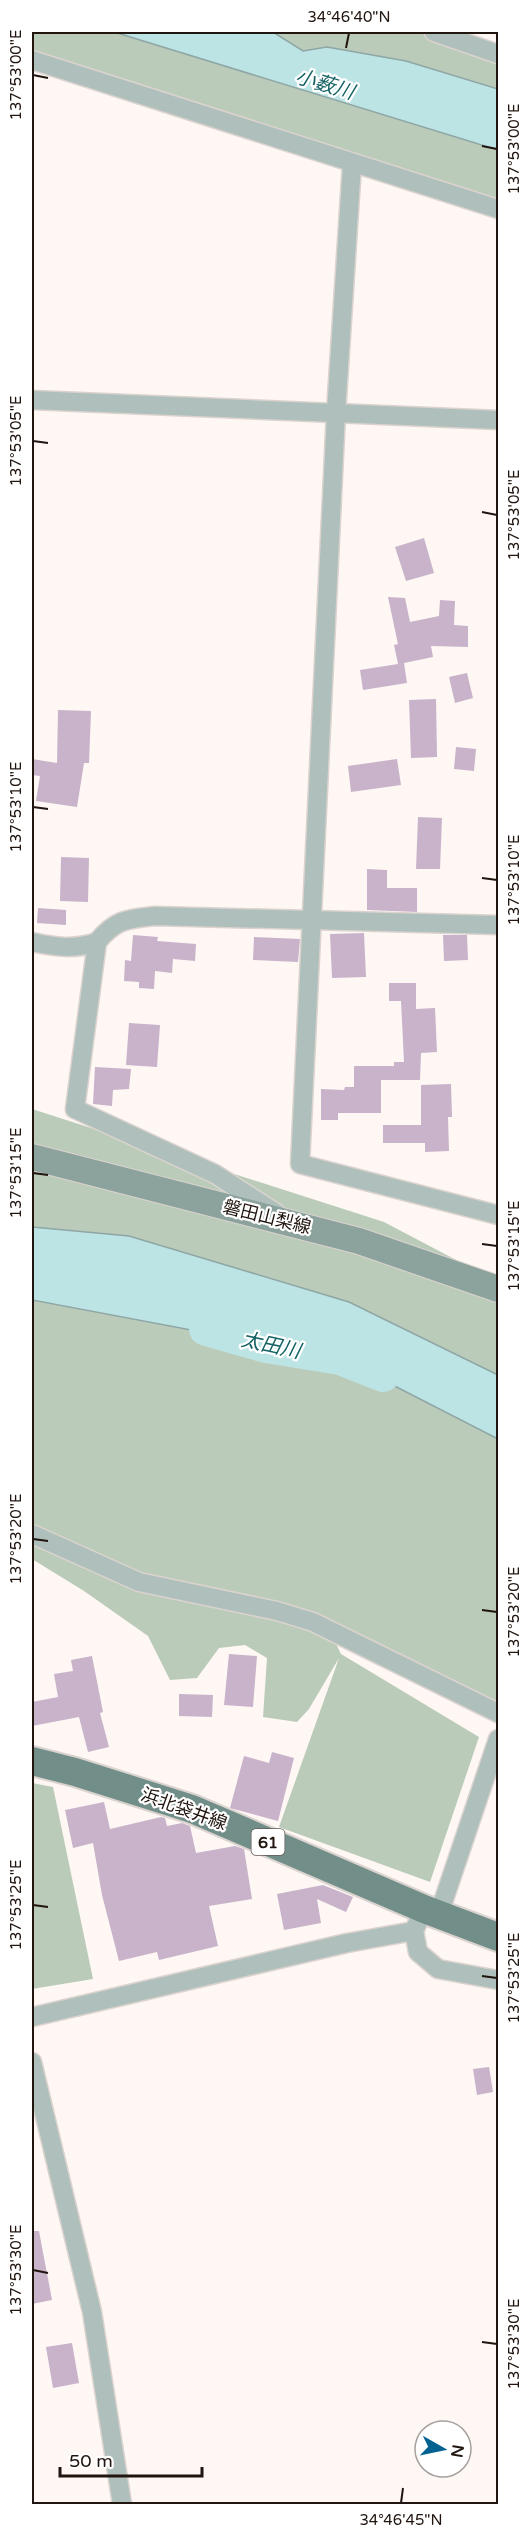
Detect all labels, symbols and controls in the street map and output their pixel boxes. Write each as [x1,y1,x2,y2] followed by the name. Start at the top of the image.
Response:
[307,8,391,26] text: 34°46'40"N
[7,30,25,120] text: 137°53'00"E
[293,65,359,106] water label: 小薮川
[505,104,523,194] text: 137°53'00"E
[7,396,25,486] text: 137°53'05"E
[505,470,523,560] text: 137°53'05"E
[7,762,25,852] text: 137°53'10"E
[505,835,523,925] text: 137°53'10"E
[7,1128,25,1218] text: 137°53'15"E
[221,1195,313,1239] street label: 磐田山梨線
[505,1201,523,1291] text: 137°53'15"E
[239,1328,305,1364] water label: 太田川
[7,1494,25,1584] text: 137°53'20"E
[505,1567,523,1657] text: 137°53'20"E
[138,1783,230,1835] street label: 浜北袋井線
[252,1829,284,1855] road number: 61
[7,1860,25,1950] text: 137°53'25"E
[505,1933,523,2023] text: 137°53'25"E
[7,2225,25,2315] text: 137°53'30"E
[505,2299,523,2389] text: 137°53'30"E
[413,2419,473,2479] north arrow
[60,2440,202,2478] scale bar
[446,2443,468,2459] text: N
[69,2450,113,2472] text: 50 m
[359,2511,443,2529] text: 34°46'45"N

